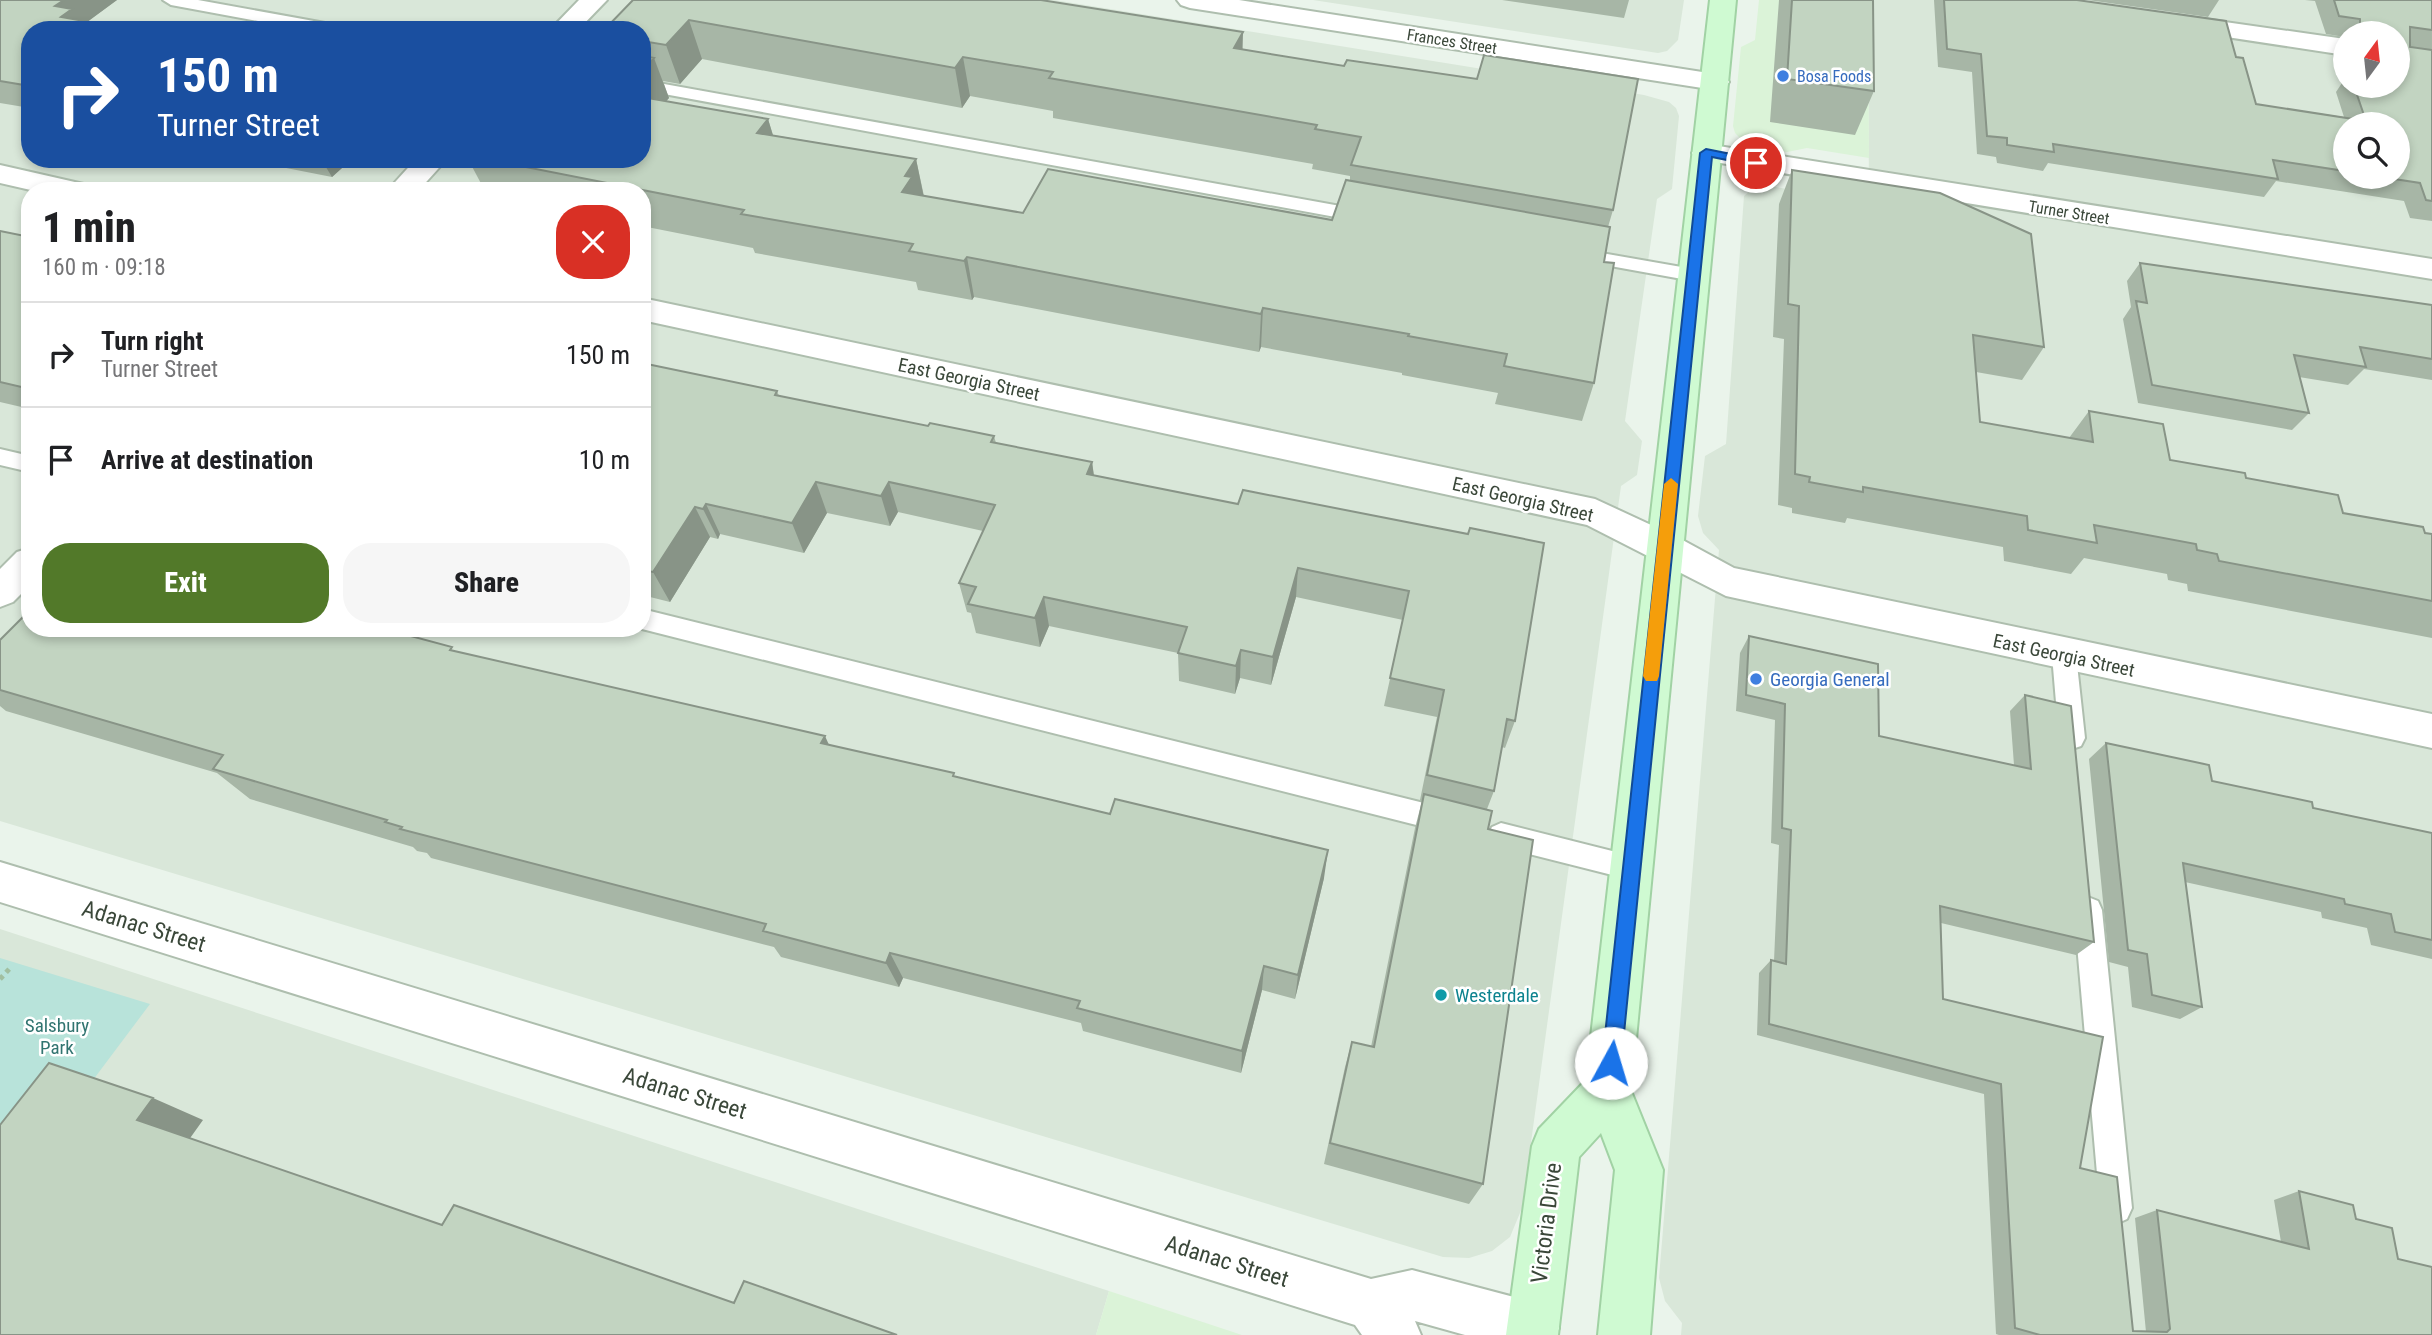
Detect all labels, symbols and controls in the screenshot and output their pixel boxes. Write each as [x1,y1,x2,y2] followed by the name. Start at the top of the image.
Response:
[2333,21,2410,98] north arrow
[2333,21,2410,189] map controls
[1406,25,1499,58] street label: Frances Street
[157,47,279,104] text: 150 m
[42,49,133,140] icon: right
[1797,67,1871,86] place label: Bosa Foods
[1775,68,1791,84] marker: Bosa Foods
[157,106,320,144] text: Turner Street
[2333,112,2410,189] button: search
[1726,133,1786,193] pin
[1737,144,1775,182] icon: arrive
[2027,197,2111,228] street label: Turner Street
[42,203,136,252] text: 1 min
[556,205,630,279] button: close
[42,254,166,281] text: 160 m · 09:18
[101,326,203,356] text: Turn right
[42,336,80,374] icon: right
[566,340,630,370] text: 150 m
[896,353,1042,406] street label: East Georgia Street
[101,356,218,383] text: Turner Street
[42,441,80,479] icon: arrive
[101,445,313,475] text: Arrive at destination
[579,445,630,475] text: 10 m
[1450,472,1596,527] street label: East Georgia Street
[42,543,329,623] button: Exit
[343,543,630,623] button: Share
[1991,629,2137,682] street label: East Georgia Street
[1770,668,1890,691] place label: Georgia General
[1748,671,1764,687] marker: Georgia General
[79,895,209,958] street label: Adanac Street
[1455,984,1539,1007] place label: Westerdale
[1433,987,1449,1003] marker: Westerdale
[25,1014,89,1059] park label: Salsbury Park
[1574,1026,1648,1100] position arrow
[620,1062,750,1125] street label: Adanac Street
[1526,1161,1567,1285] street label: Victoria Drive
[1162,1230,1292,1293] street label: Adanac Street

